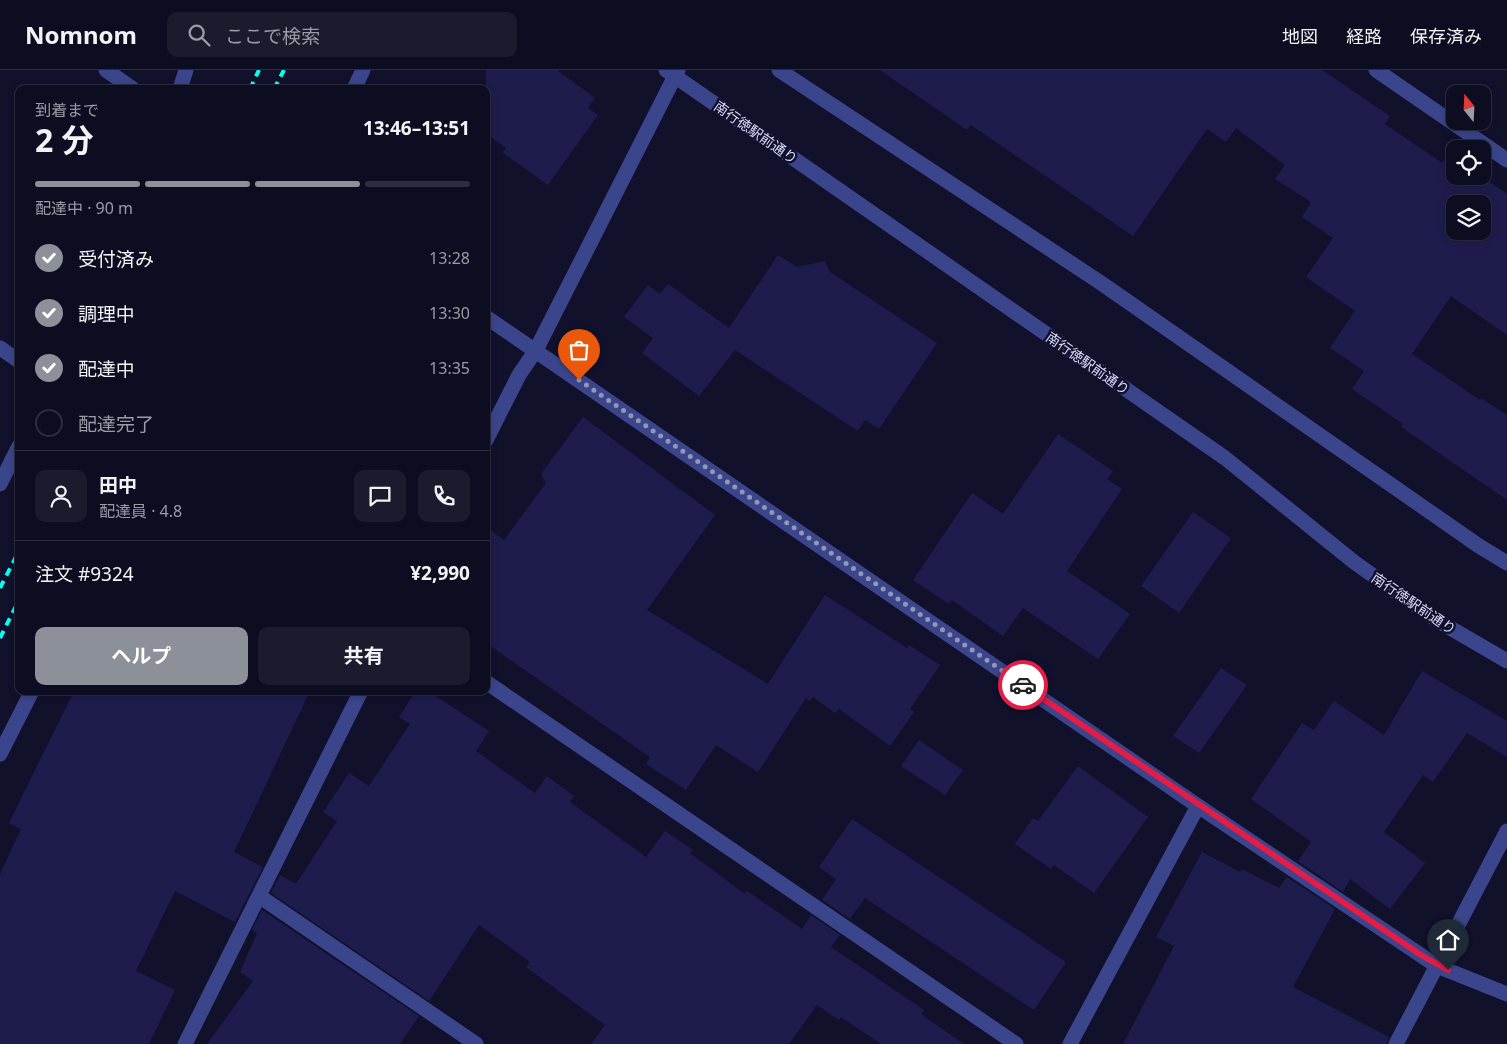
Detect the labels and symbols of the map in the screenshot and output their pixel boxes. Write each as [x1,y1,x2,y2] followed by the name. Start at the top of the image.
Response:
[1446,85,1491,130] north arrow
[710,96,802,168] street label: 南行徳駅前通り
[1042,327,1134,399] street label: 南行徳駅前通り
[558,329,600,380] pin
[1368,568,1460,638] street label: 南行徳駅前通り
[998,660,1048,710] courier
[1427,919,1469,970] pin

